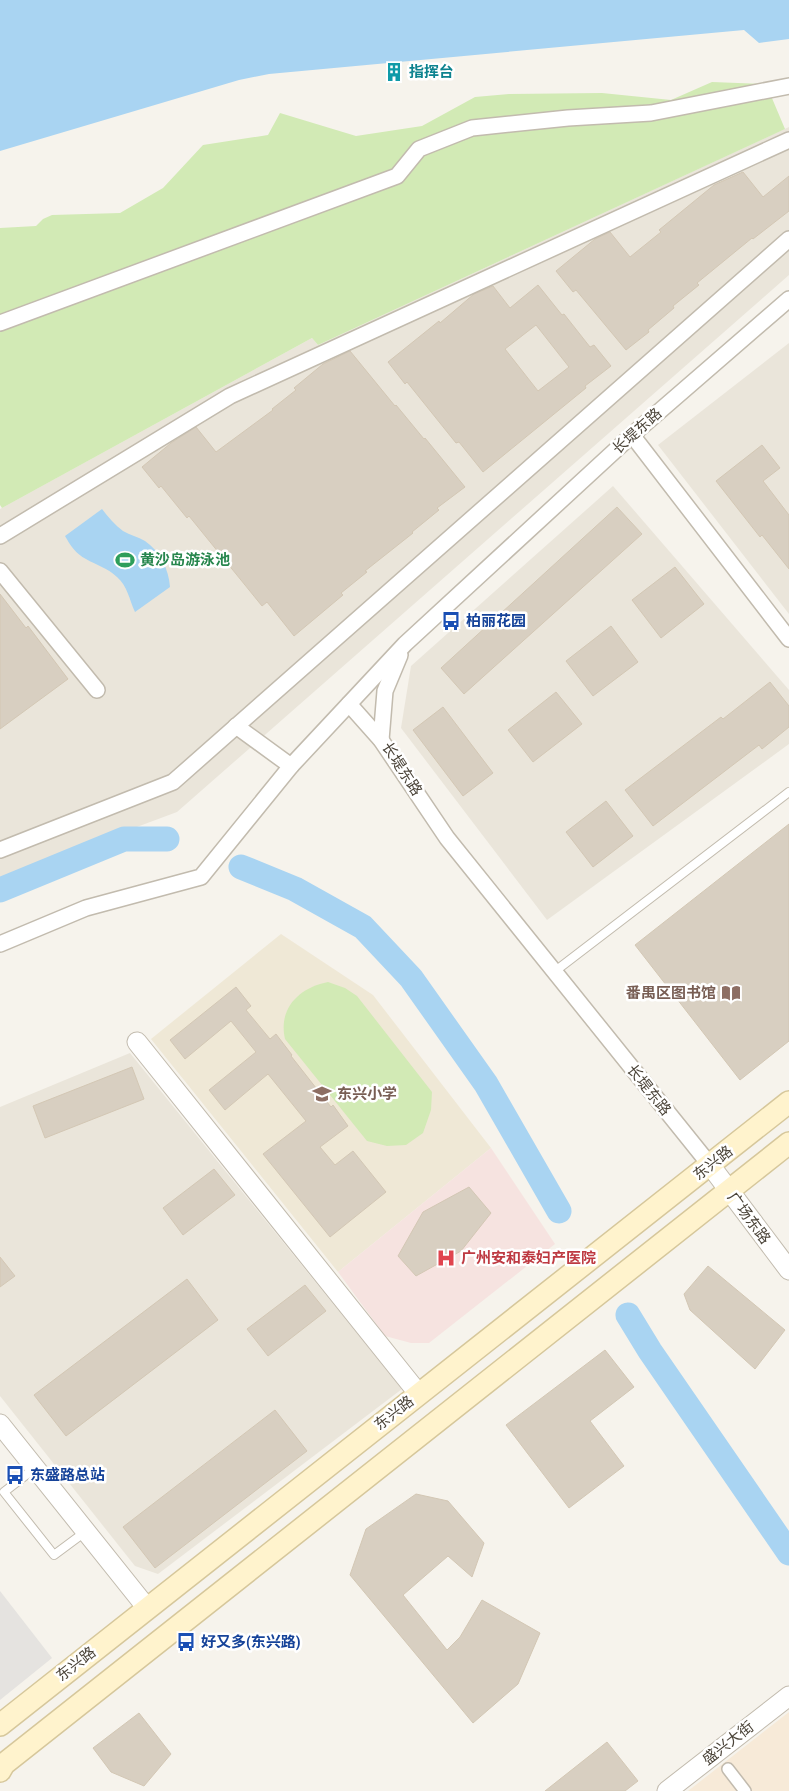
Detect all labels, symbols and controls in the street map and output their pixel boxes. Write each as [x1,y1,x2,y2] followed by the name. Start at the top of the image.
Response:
[383,61,405,83] building icon: 指挥台
[409,63,454,81] place label: 指挥台
[609,404,665,458] street label: 长堤东路
[114,549,136,571] sports icon: 黄沙岛游泳池
[140,551,230,569] place label: 黄沙岛游泳池
[440,610,462,632] bus stop icon: 柏丽花园
[466,612,526,630] place label: 柏丽花园
[378,739,426,799] street label: 长堤东路
[720,982,742,1004] library icon: 番禺区图书馆
[626,984,716,1002] place label: 番禺区图书馆
[623,1061,675,1119] street label: 长堤东路
[311,1083,333,1105] school or university icon: 东兴小学
[337,1085,397,1103] place label: 东兴小学
[690,1142,736,1184] street label: 东兴路
[724,1189,774,1247] street label: 广场东路
[435,1247,457,1269] hospital icon: 广州安和泰妇产医院
[461,1249,596,1267] place label: 广州安和泰妇产医院
[371,1392,417,1434] street label: 东兴路
[4,1464,26,1486] bus stop icon: 东盛路总站
[30,1466,105,1484] place label: 东盛路总站
[175,1631,197,1653] bus stop icon: 好又多(东兴路)
[201,1633,301,1651] place label: 好又多(东兴路)
[53,1643,99,1685] street label: 东兴路
[699,1717,757,1769] street label: 盛兴大街

